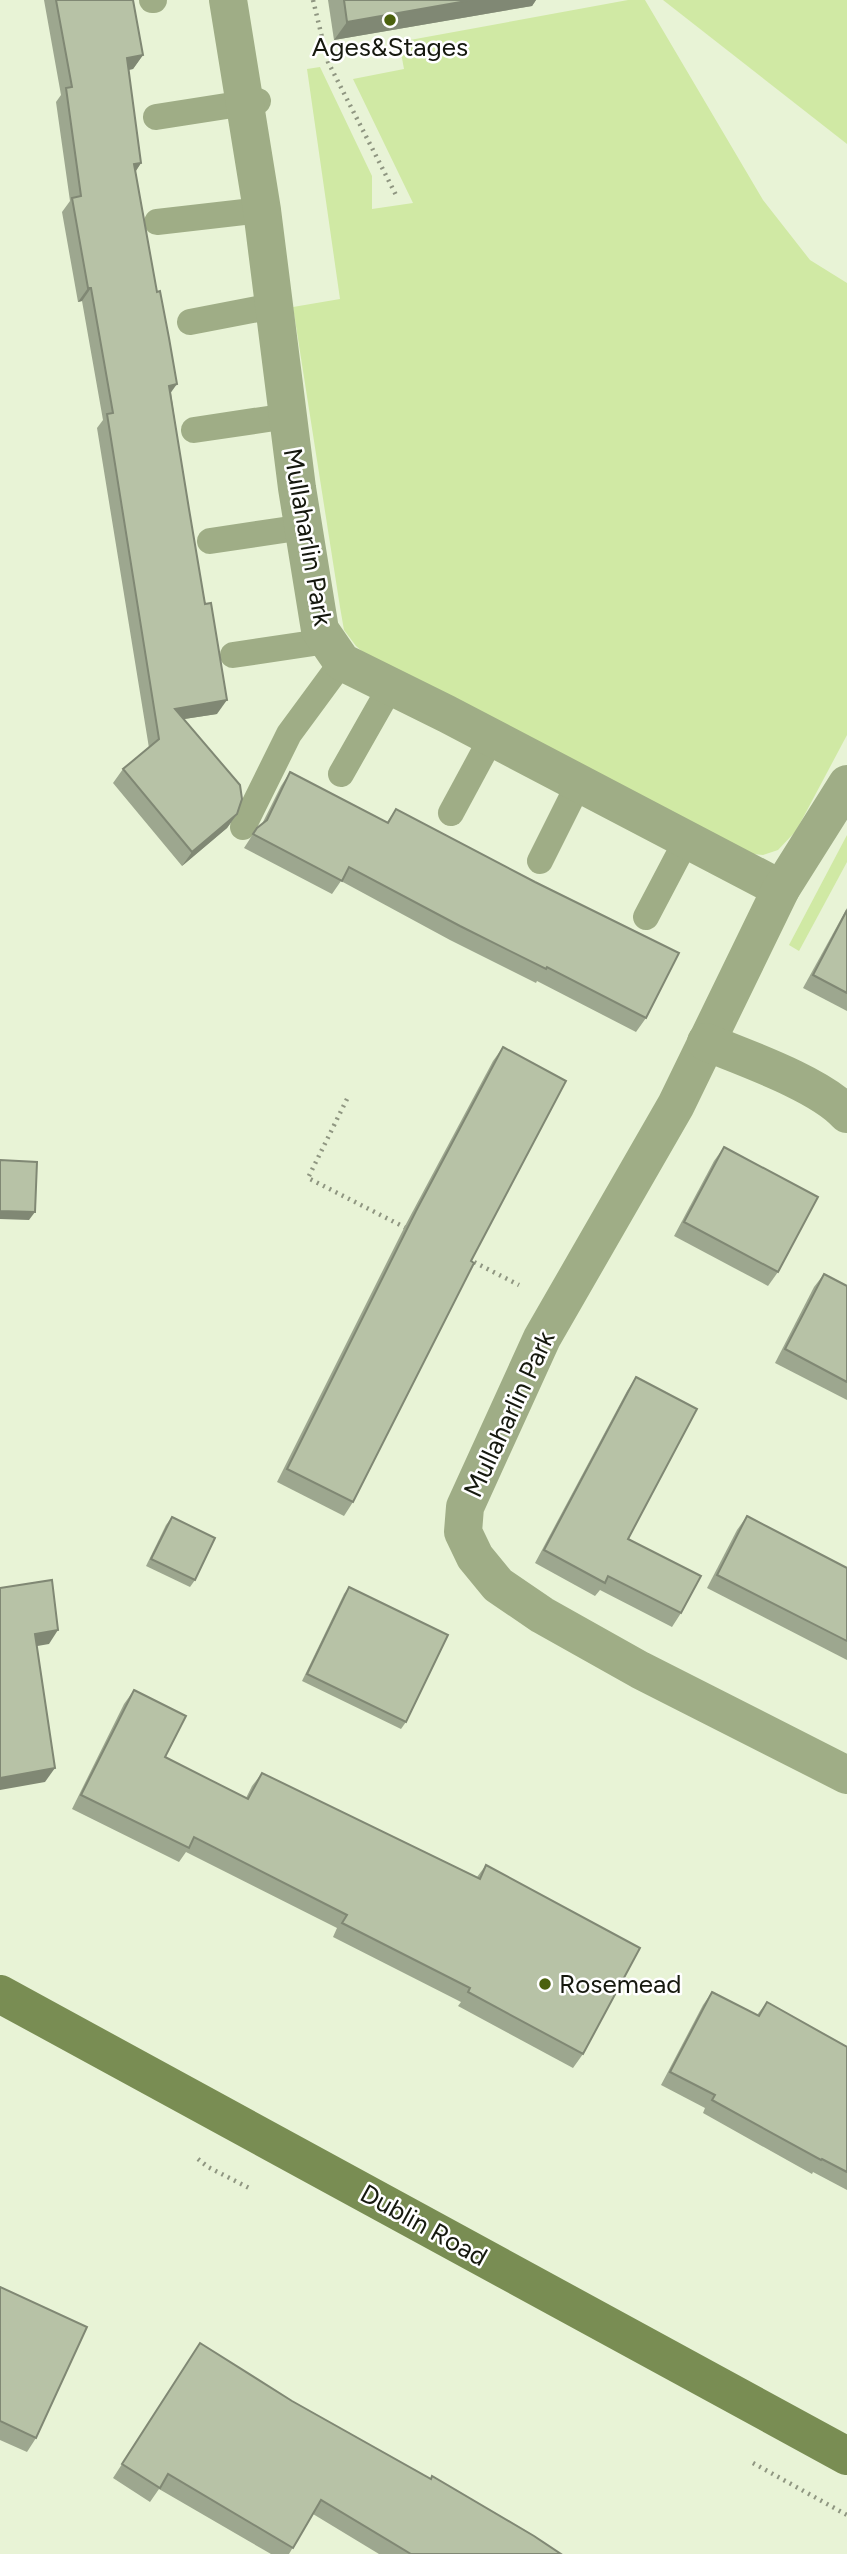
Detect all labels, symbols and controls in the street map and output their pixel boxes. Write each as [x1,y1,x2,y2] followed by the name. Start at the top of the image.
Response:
[382,12,398,28] marker: Ages&Stages
[312,31,468,63] place label: Ages&Stages
[277,446,339,629] street label: Mullaharlin Park
[456,1325,562,1502] street label: Mullaharlin Park
[559,1968,682,2000] place label: Rosemead
[537,1976,553,1992] marker: Rosemead
[355,2177,493,2273] street label: Dublin Road

